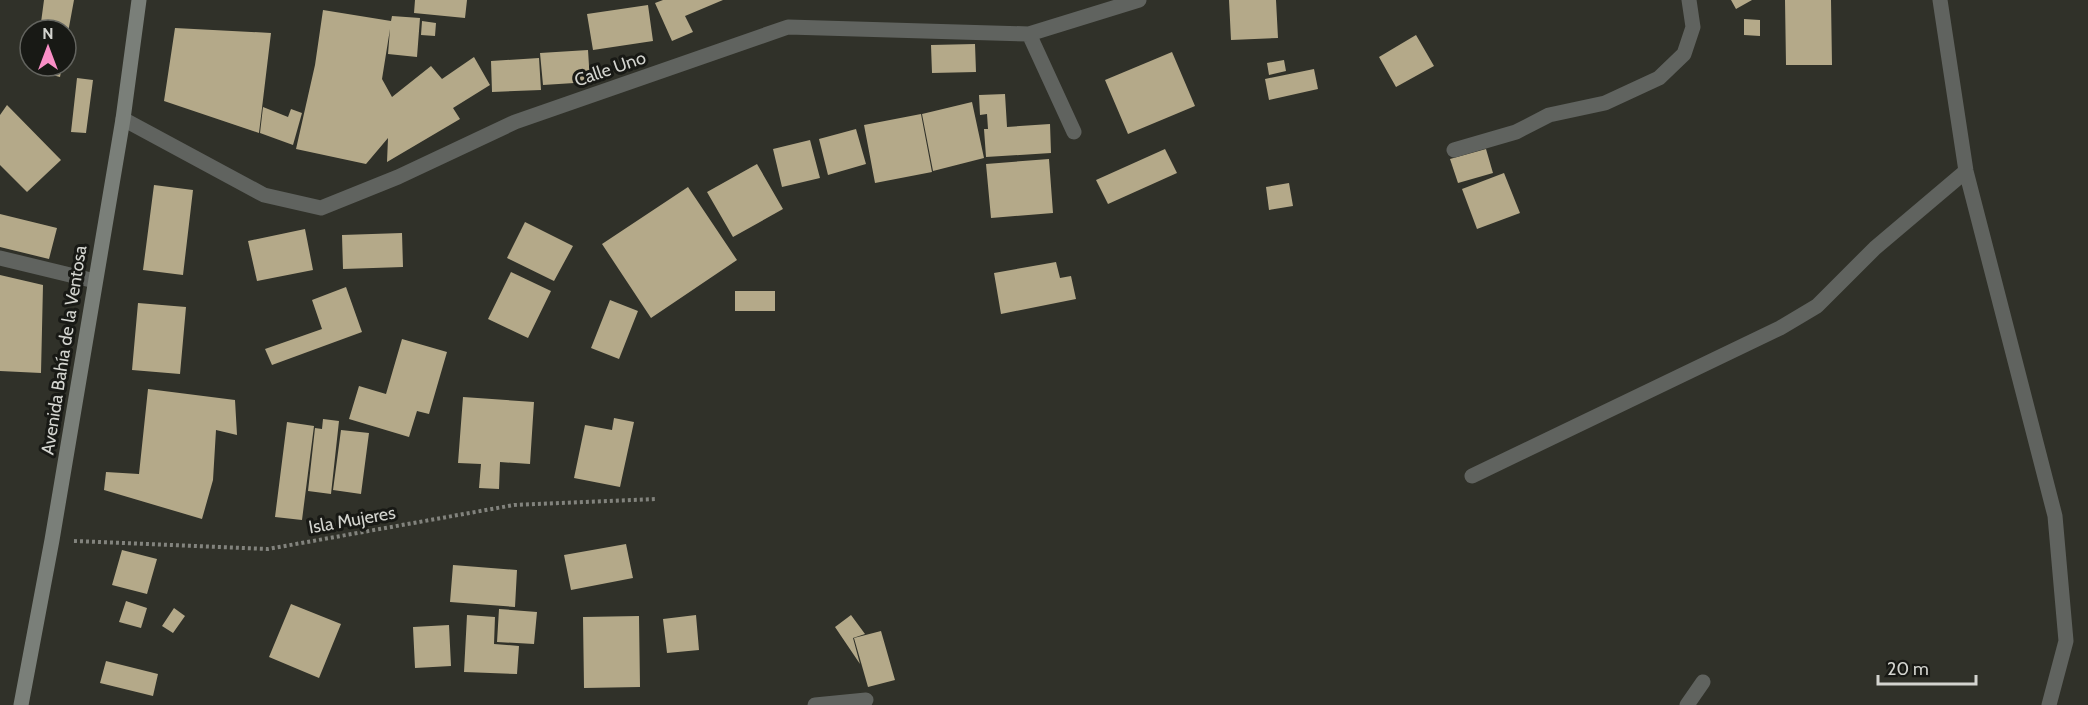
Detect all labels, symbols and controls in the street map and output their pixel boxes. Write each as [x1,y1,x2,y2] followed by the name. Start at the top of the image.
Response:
[18,18,78,78] north arrow
[42,24,54,43] text: N
[571,47,649,91] street label: Calle Uno
[37,243,91,456] street label: Avenida Bahía de la Ventosa
[307,502,397,538] street label: Isla Mujeres
[1878,648,1976,686] scale bar
[1887,658,1929,680] text: 20 m

